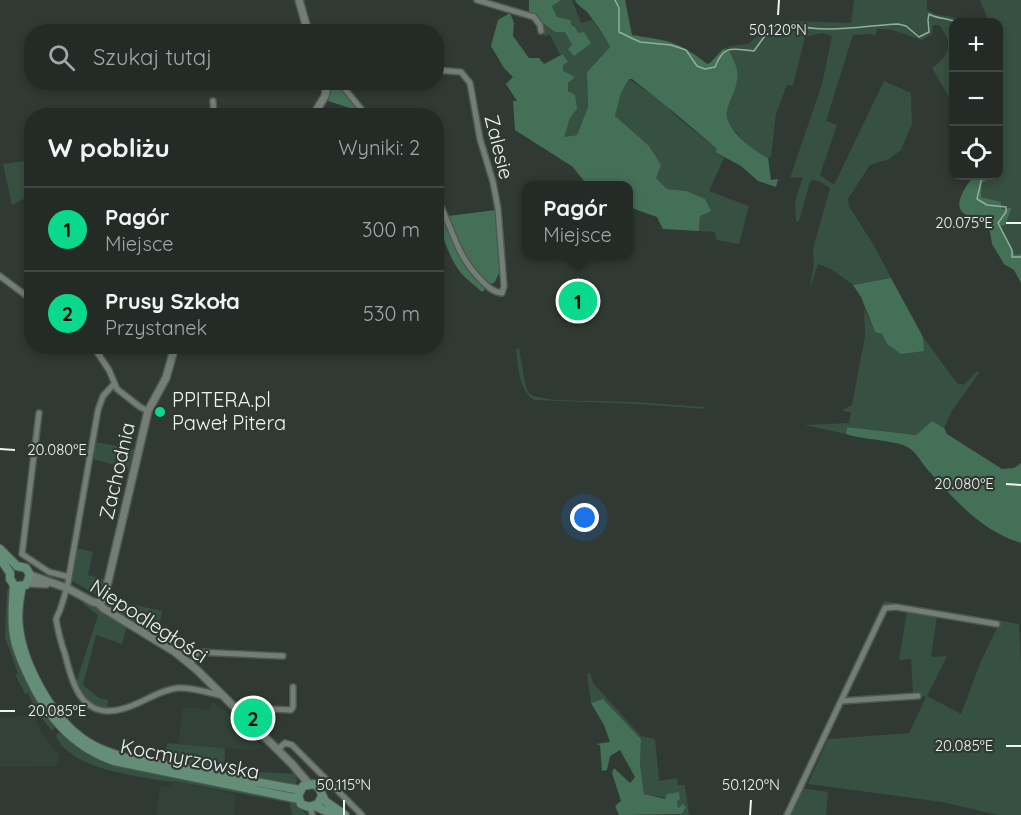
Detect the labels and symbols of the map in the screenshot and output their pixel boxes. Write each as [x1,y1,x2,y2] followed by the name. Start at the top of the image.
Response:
[749,20,807,39] text: 50.120°N
[479,112,520,182] street label: Zalesie
[935,213,993,232] text: 20.075°E
[558,278,598,324] pin: 1
[172,387,286,435] place label: PPITERA.pl Paweł Pitera
[153,405,167,419] marker: PPITERA.pl Paweł Pitera
[93,420,140,522] street label: Zachodnia
[27,440,87,459] text: 20.080°E
[934,474,994,493] text: 20.080°E
[570,503,599,532] your location
[86,573,213,668] street label: Niepodległości
[234,696,272,740] pin: 2
[28,701,86,720] text: 20.085°E
[118,733,262,784] street label: Kocmyrzowska
[935,736,993,755] text: 20.085°E
[317,775,371,794] text: 50.115°N
[722,775,780,794] text: 50.120°N

